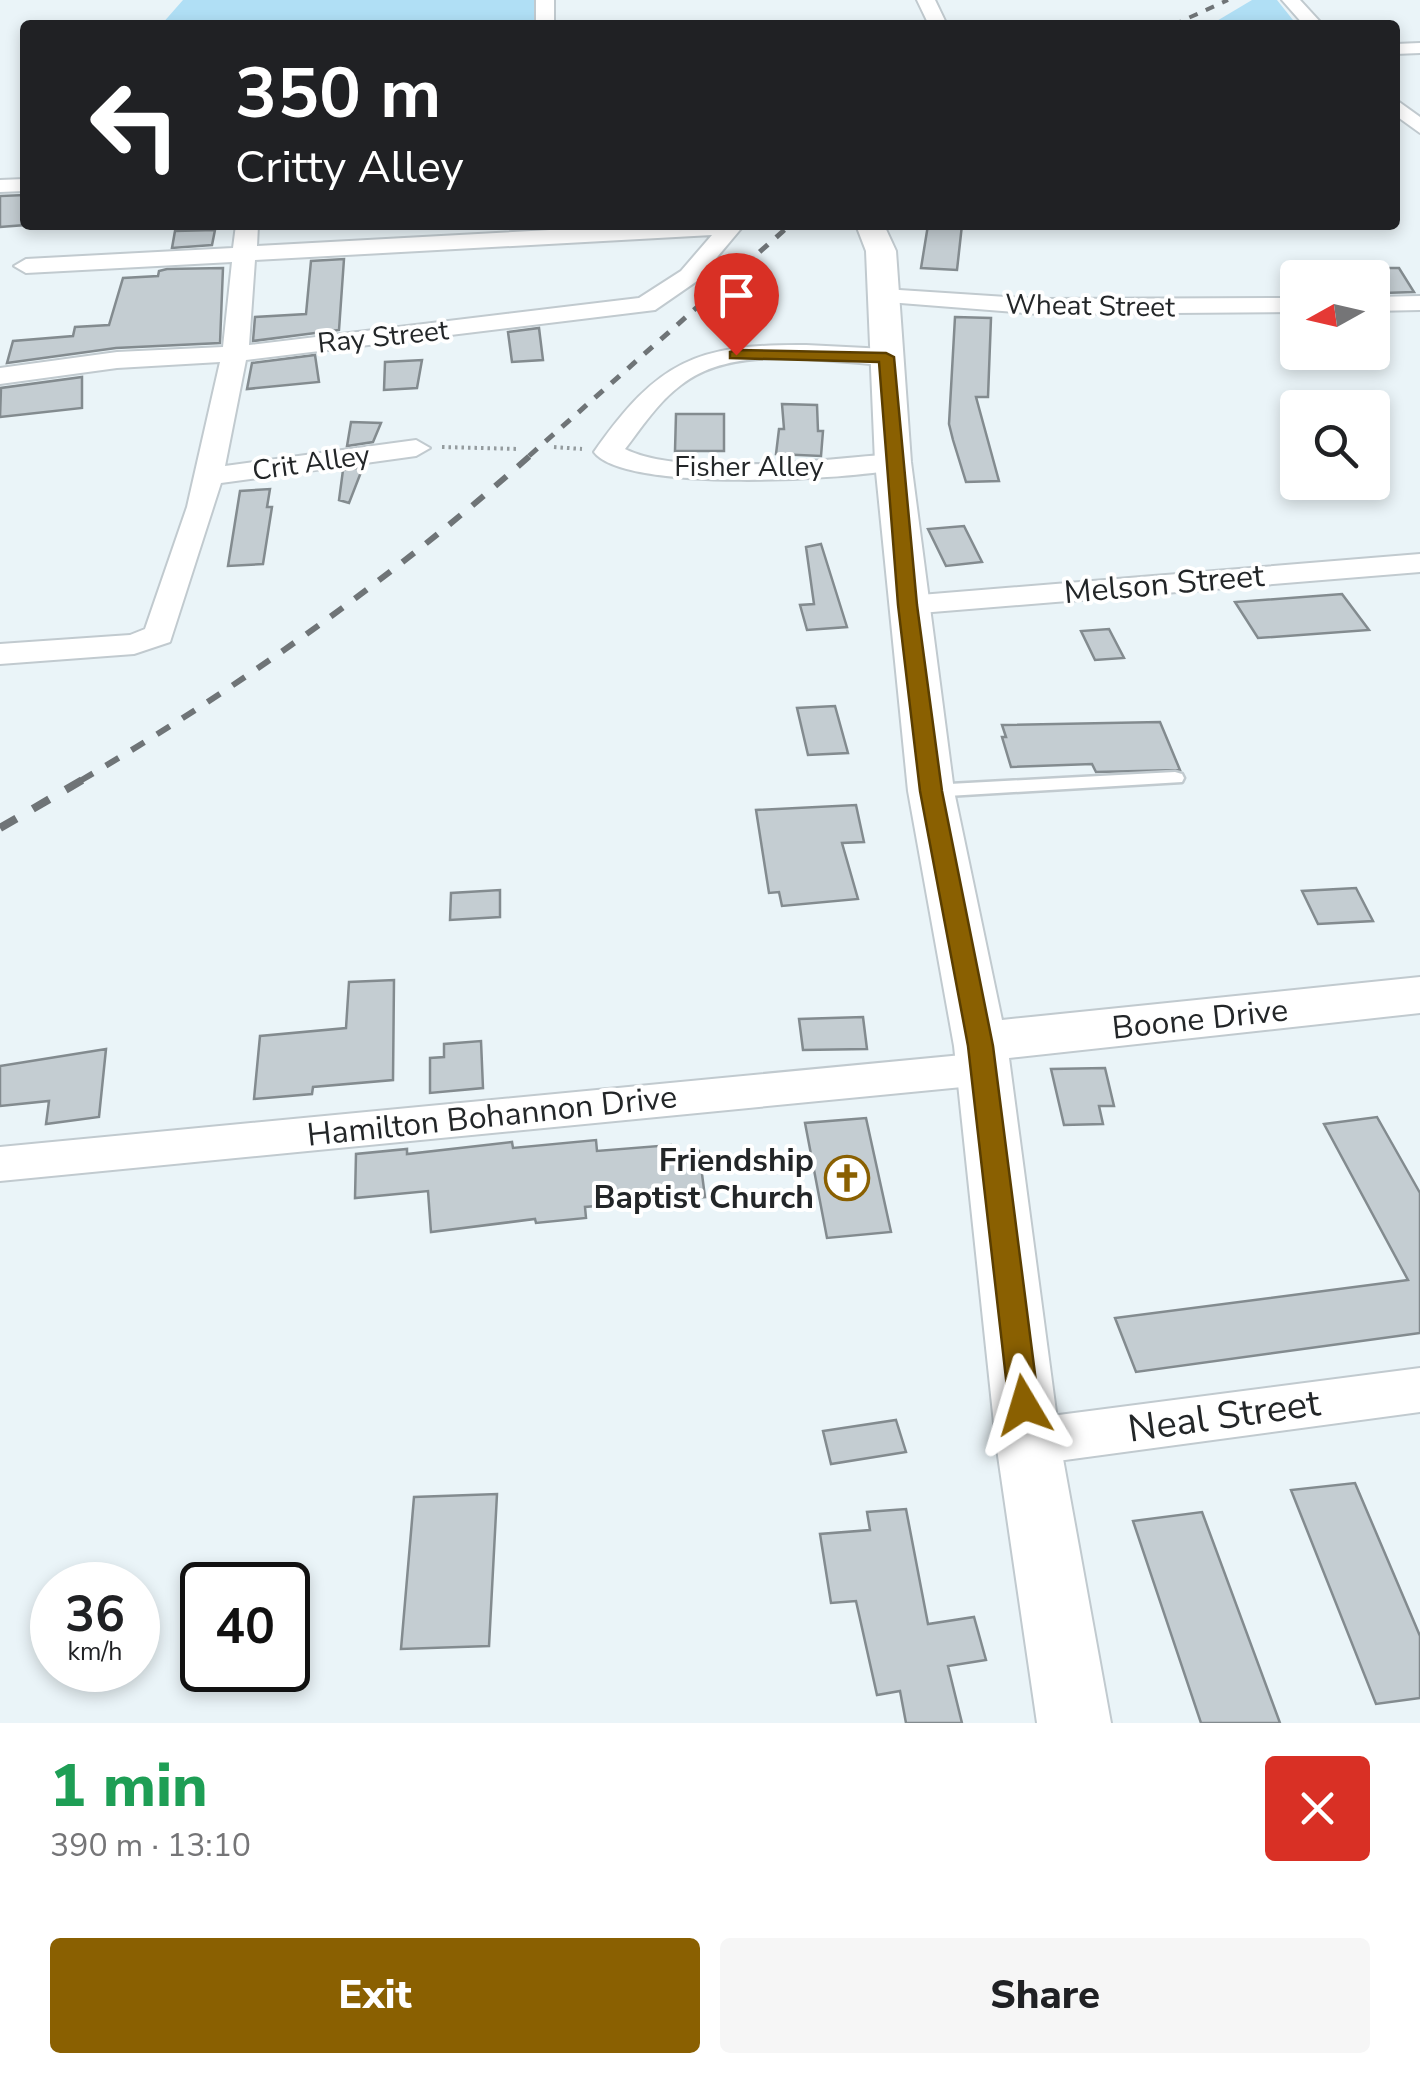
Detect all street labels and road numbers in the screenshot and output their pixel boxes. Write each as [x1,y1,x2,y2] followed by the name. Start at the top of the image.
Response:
[1005,286,1175,326] street label: Wheat Street
[316,311,451,363] street label: Ray Street
[250,436,373,490] street label: Crit Alley
[674,448,824,486] street label: Fisher Alley
[1062,554,1267,614] street label: Melson Street
[1110,988,1290,1050] street label: Boone Drive
[305,1075,679,1157] street label: Hamilton Bohannon Drive
[1125,1377,1324,1455] street label: Neal Street

